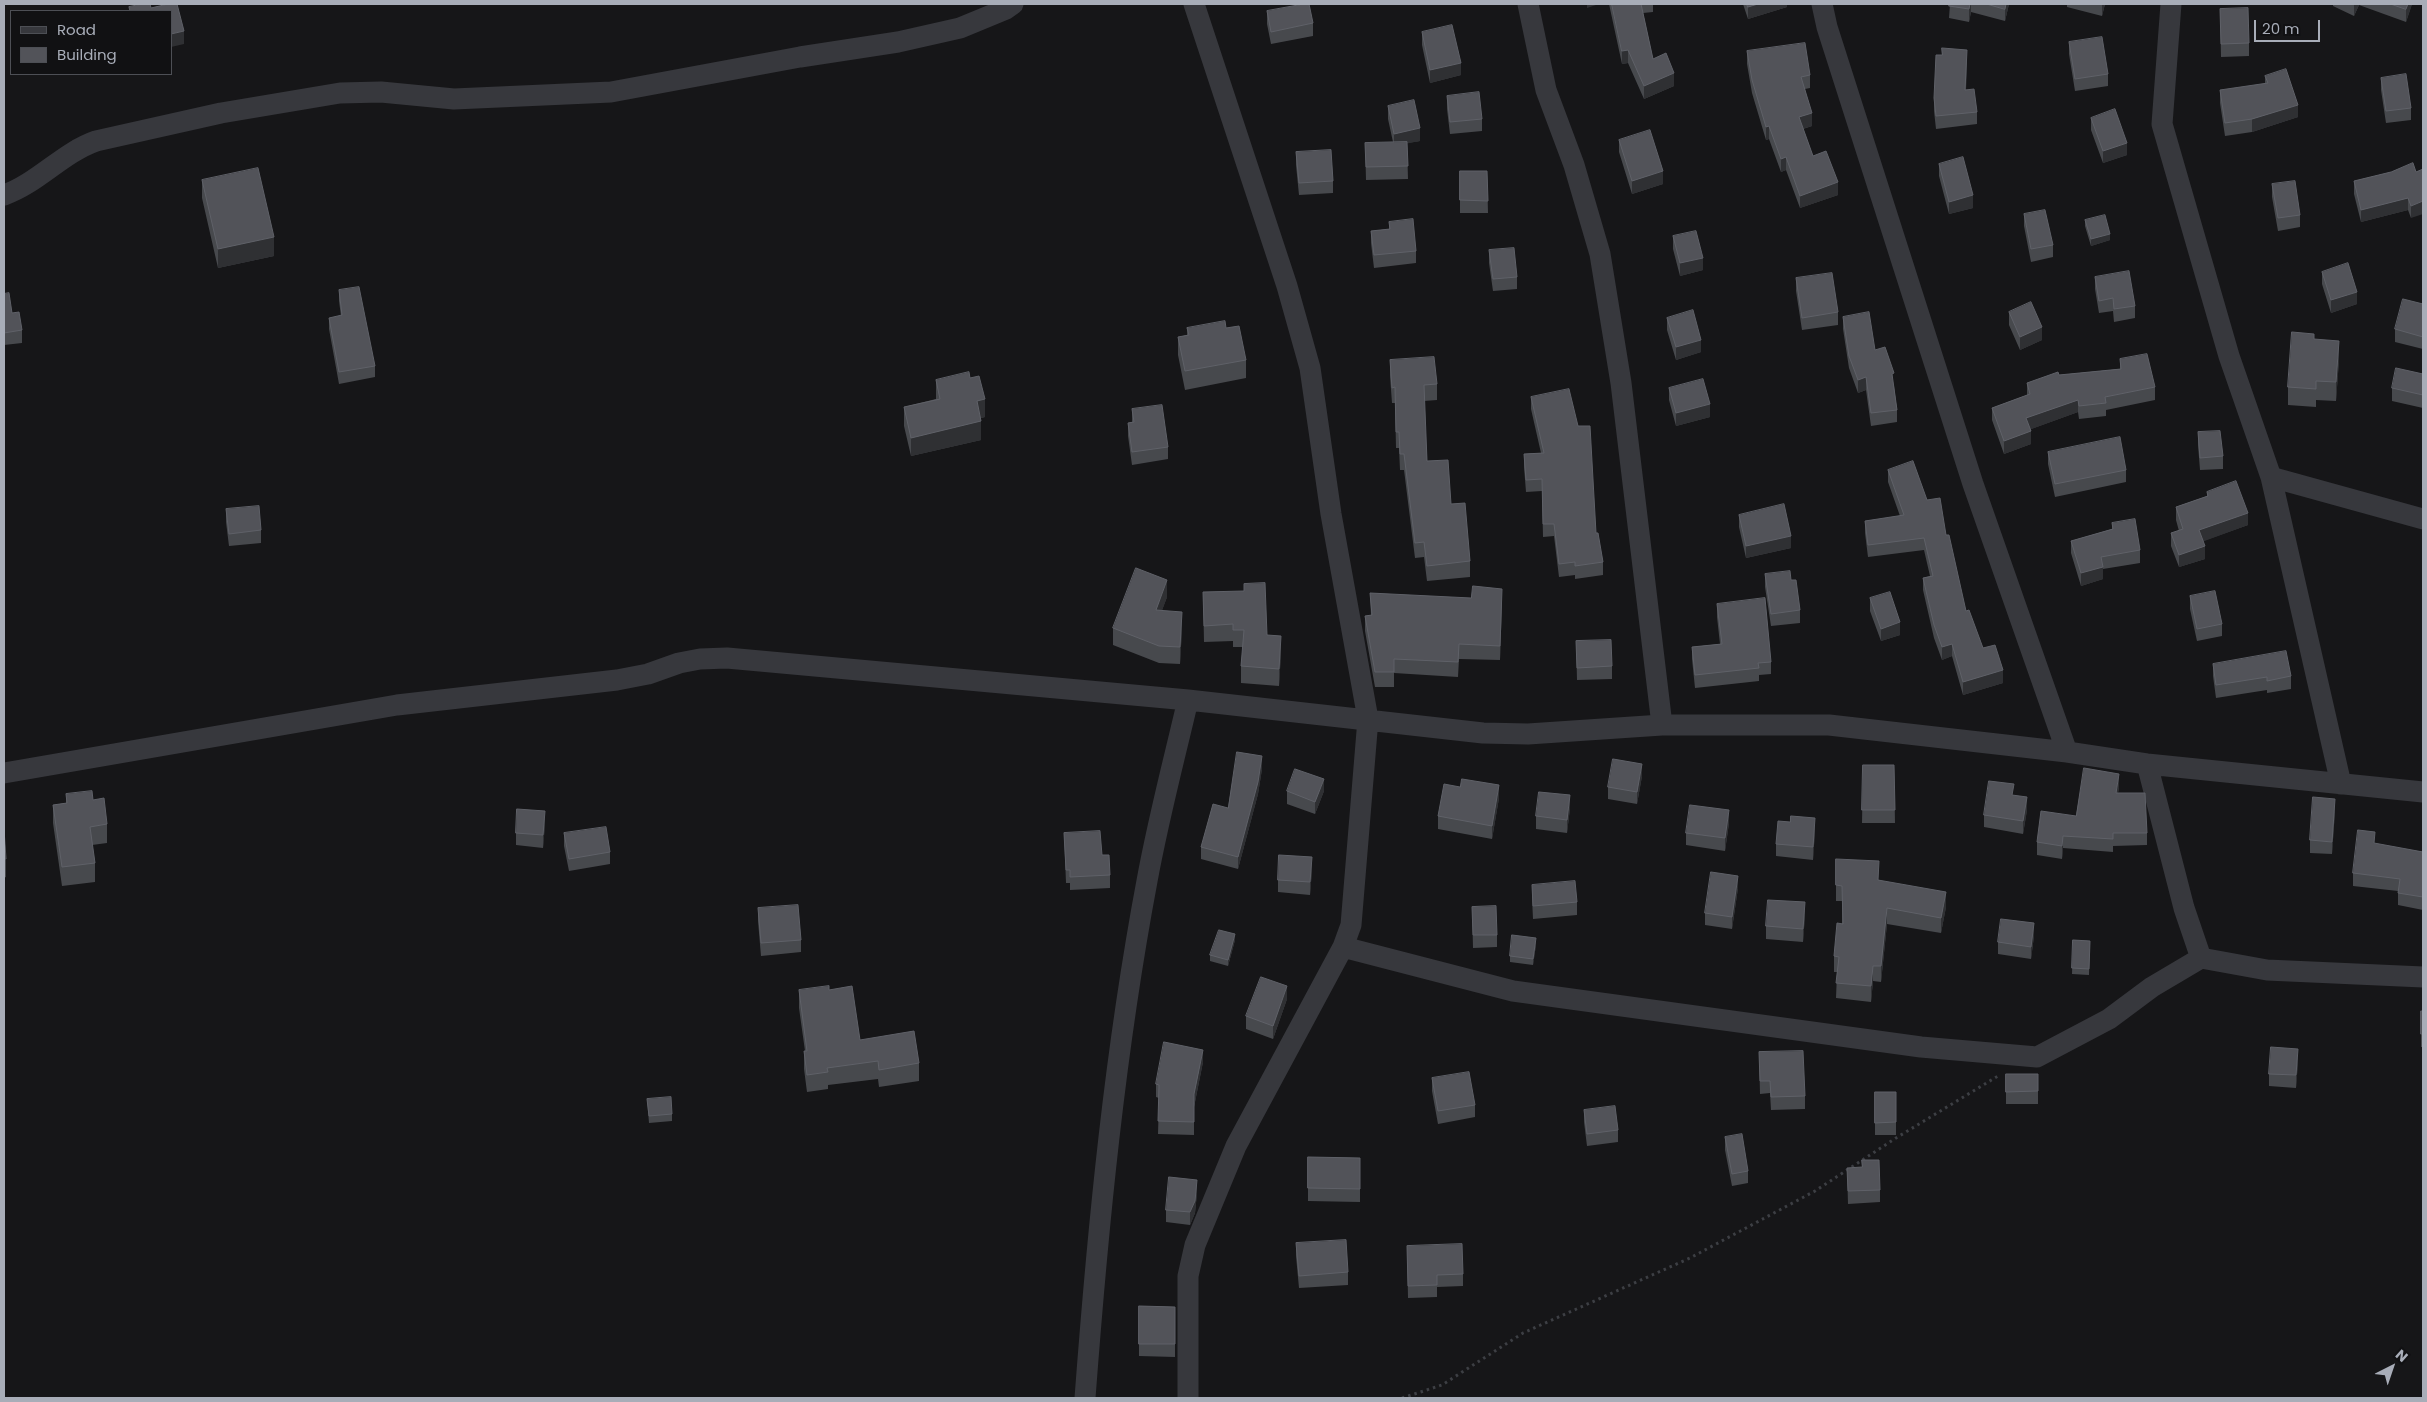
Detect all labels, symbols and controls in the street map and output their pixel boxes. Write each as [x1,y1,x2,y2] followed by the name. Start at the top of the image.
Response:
[10,10,172,75] legend
[2257,10,2323,42] scale bar
[2262,18,2300,39] text: 20 m
[57,19,96,40] text: Road
[57,44,117,65] text: Building
[2367,1342,2417,1392] north arrow
[2391,1345,2412,1367] text: N

